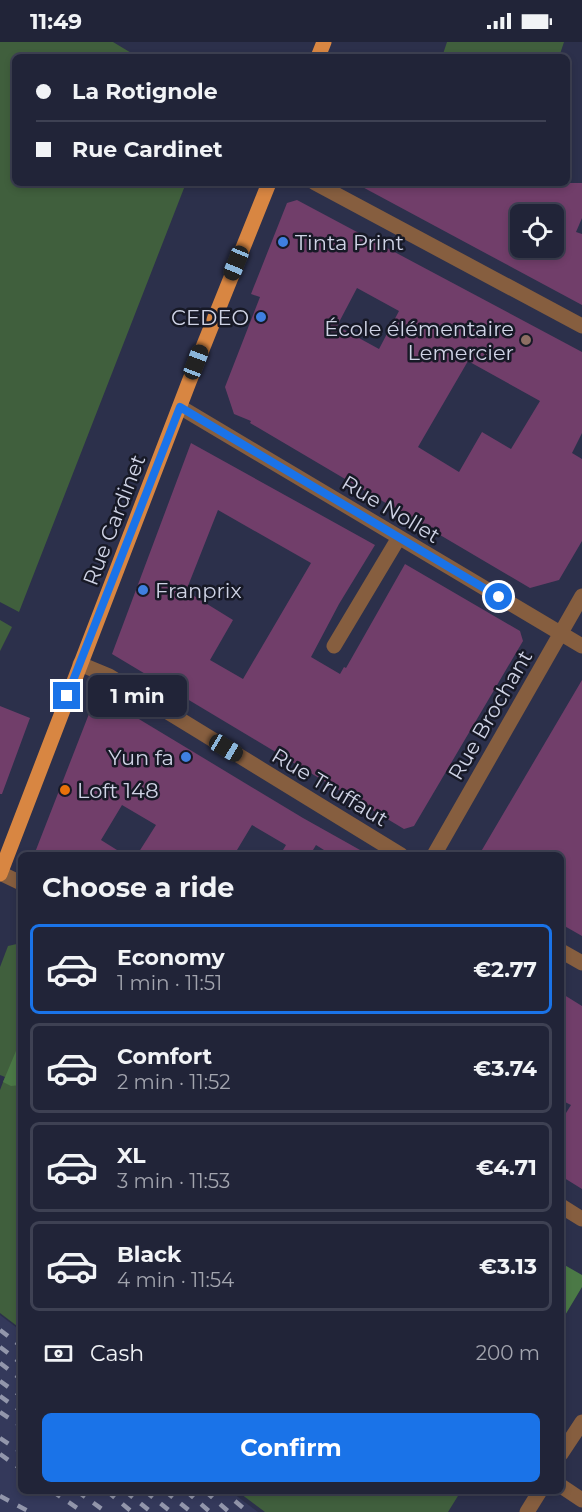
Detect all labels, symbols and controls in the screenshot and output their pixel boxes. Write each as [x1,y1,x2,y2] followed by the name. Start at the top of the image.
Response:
[30,8,82,35] text: 11:49
[72,78,218,105] text: La Rotignole
[72,136,223,163] text: Rue Cardinet
[510,204,564,258] map controls
[510,204,564,258] button: locate
[295,230,404,255] place label: Tinta Print
[276,235,290,249] marker: Tinta Print
[221,243,251,283] car
[171,305,249,330] place label: CEDEO
[254,310,268,324] marker: CEDEO
[324,316,514,365] place label: École élémentaire Lemercier
[519,333,533,347] marker: École élémentaire Lemercier
[181,342,211,382] car
[78,451,150,589] street label: Rue Cardinet
[337,470,445,548] street label: Rue Nollet
[155,578,242,603] place label: Franprix
[136,583,150,597] marker: Franprix
[485,583,512,610] route start
[443,646,537,784] street label: Rue Brochant
[88,675,187,717] callout: 1 min
[53,682,80,709] route end
[110,684,165,708] text: 1 min
[206,731,246,765] car
[267,743,393,831] street label: Rue Truffaut
[108,745,174,770] place label: Yun fa
[179,750,193,764] marker: Yun fa
[77,778,159,803] place label: Loft 148
[58,783,72,797] marker: Loft 148
[42,871,234,904] text: Choose a ride
[45,942,99,996] icon: car
[117,944,225,971] text: Economy
[473,956,537,983] text: €2.77
[117,971,222,995] text: 1 min · 11:51
[45,1041,99,1095] icon: car
[117,1043,212,1070] text: Comfort
[473,1055,537,1082] text: €3.74
[117,1070,231,1094] text: 2 min · 11:52
[45,1140,99,1194] icon: car
[117,1142,146,1169] text: XL
[476,1154,537,1181] text: €4.71
[117,1169,230,1193] text: 3 min · 11:53
[45,1239,99,1293] icon: car
[117,1241,181,1268] text: Black
[479,1253,537,1280] text: €3.13
[117,1268,234,1292] text: 4 min · 11:54
[42,1337,75,1370] icon: cash
[90,1340,144,1367] text: Cash
[476,1341,540,1365] text: 200 m
[42,1413,540,1482] button: Confirm

